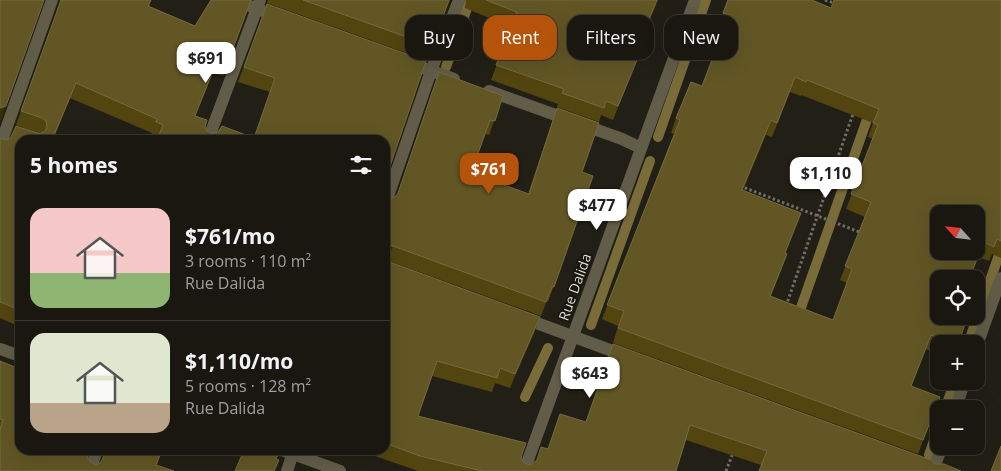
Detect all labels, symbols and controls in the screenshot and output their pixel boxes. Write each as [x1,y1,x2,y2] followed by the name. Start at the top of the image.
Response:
[405,15,473,60] chip: Buy
[483,15,557,60] chip: Rent
[567,15,654,60] chip: Filters
[664,15,738,60] chip: New
[176,42,236,84] pin: $691
[188,47,224,69] text: $691
[30,151,118,179] text: 5 homes
[347,151,375,179] icon: filters
[459,152,519,195] pin: $761
[785,156,867,199] pin: $1,110
[471,158,507,180] text: $761
[801,162,851,184] text: $1,110
[567,188,627,231] pin: $477
[579,194,615,216] text: $477
[930,205,985,260] north arrow
[930,205,985,455] map controls
[185,222,275,250] text: $761/mo
[70,228,130,288] icon: home
[185,250,311,272] text: 3 rooms · 110 m²
[554,251,595,323] street label: Rue Dalida
[930,270,985,325] button: locate
[185,272,265,294] text: Rue Dalida
[930,335,985,390] button: +
[185,347,293,375] text: $1,110/mo
[70,353,130,413] icon: home
[560,356,620,399] pin: $643
[572,362,608,384] text: $643
[185,375,311,397] text: 5 rooms · 128 m²
[185,397,265,419] text: Rue Dalida
[930,400,985,455] button: −

